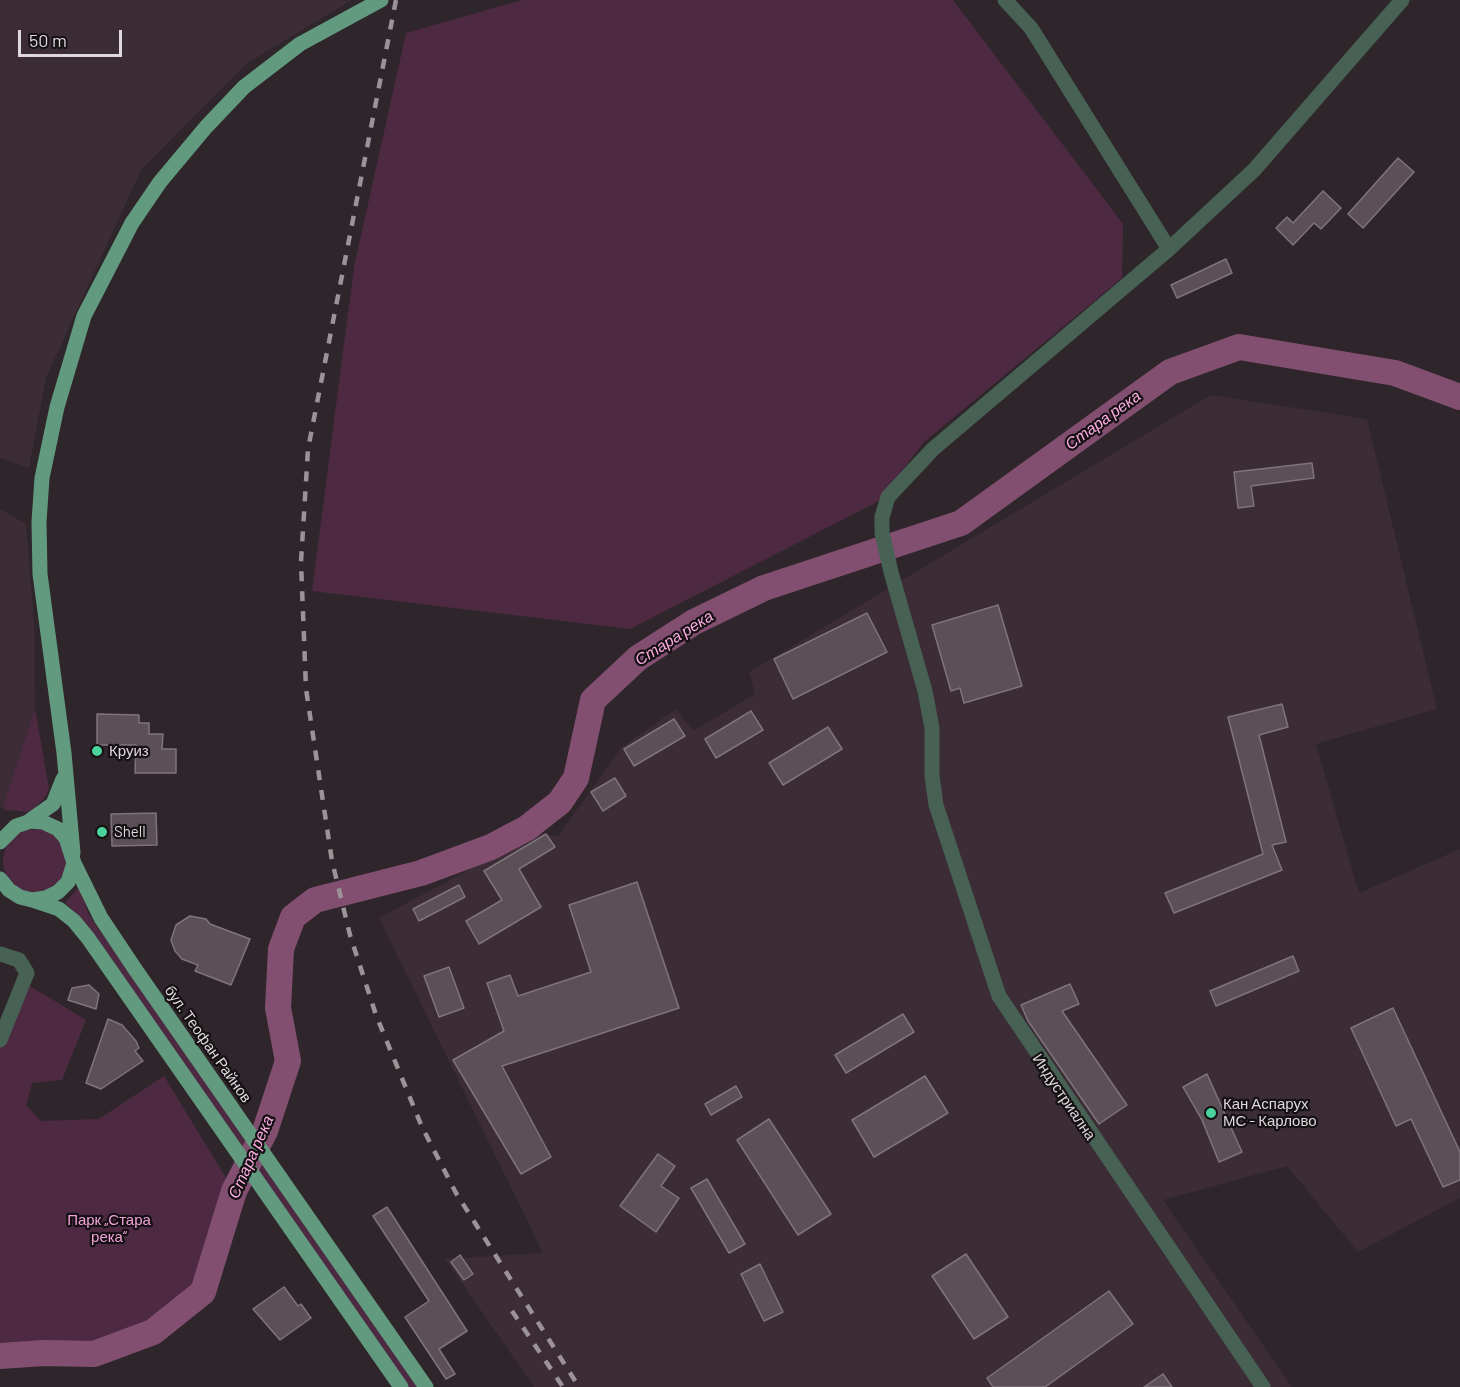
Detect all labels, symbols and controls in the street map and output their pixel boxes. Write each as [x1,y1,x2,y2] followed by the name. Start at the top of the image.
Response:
[21,18,124,56] scale bar
[29,29,67,51] text: 50 m
[1061,386,1145,454] water label: Стара река
[631,606,717,670] water label: Стара река
[109,742,149,760] place label: Круиз
[90,744,104,758] marker: Круиз
[114,823,146,841] place label: Shell
[95,825,109,839] marker: Shell
[161,982,255,1106] street label: бул. Теофан Райнов
[1029,1051,1099,1143] street label: Индустриална
[1223,1095,1317,1130] place label: Кан Аспарух МС - Карлово
[1204,1106,1218,1120] marker: Кан Аспарух МС - Карлово
[224,1113,278,1201] water label: Стара река
[67,1211,151,1246] park label: Парк „Стара река“

